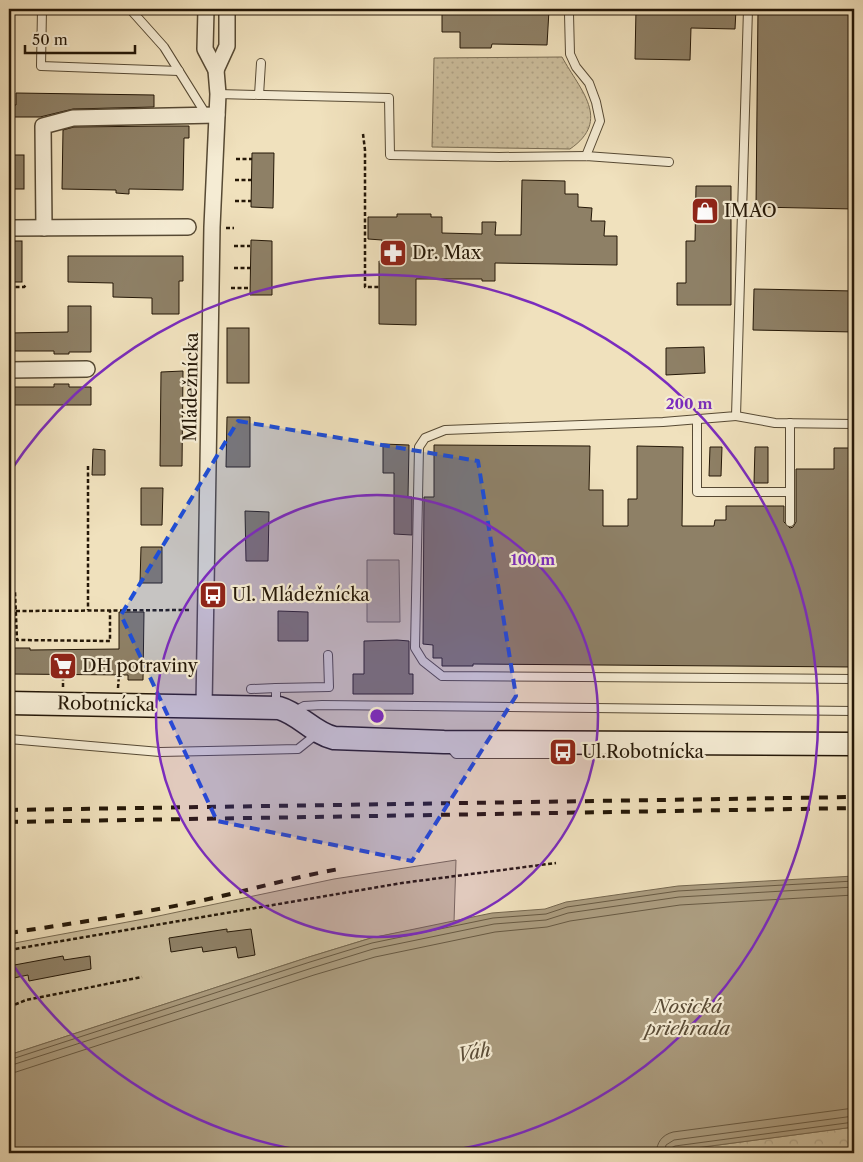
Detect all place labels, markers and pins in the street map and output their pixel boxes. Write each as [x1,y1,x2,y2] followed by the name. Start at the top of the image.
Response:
[690,196,720,226] shop icon: IMAO
[724,200,777,222] place label: IMAO
[378,238,408,268] pharmacy icon: Dr. Max
[412,242,482,264] place label: Dr. Max
[198,580,228,610] bus stop icon: Ul. Mládežnícka
[232,584,370,606] place label: Ul. Mládežnícka
[48,651,78,681] supermarket icon: DH potraviny
[82,655,199,677] place label: DH potraviny
[368,707,386,725] centre of rings
[548,737,578,767] bus stop icon: Ul.Robotnícka
[582,741,705,763] place label: Ul.Robotnícka

